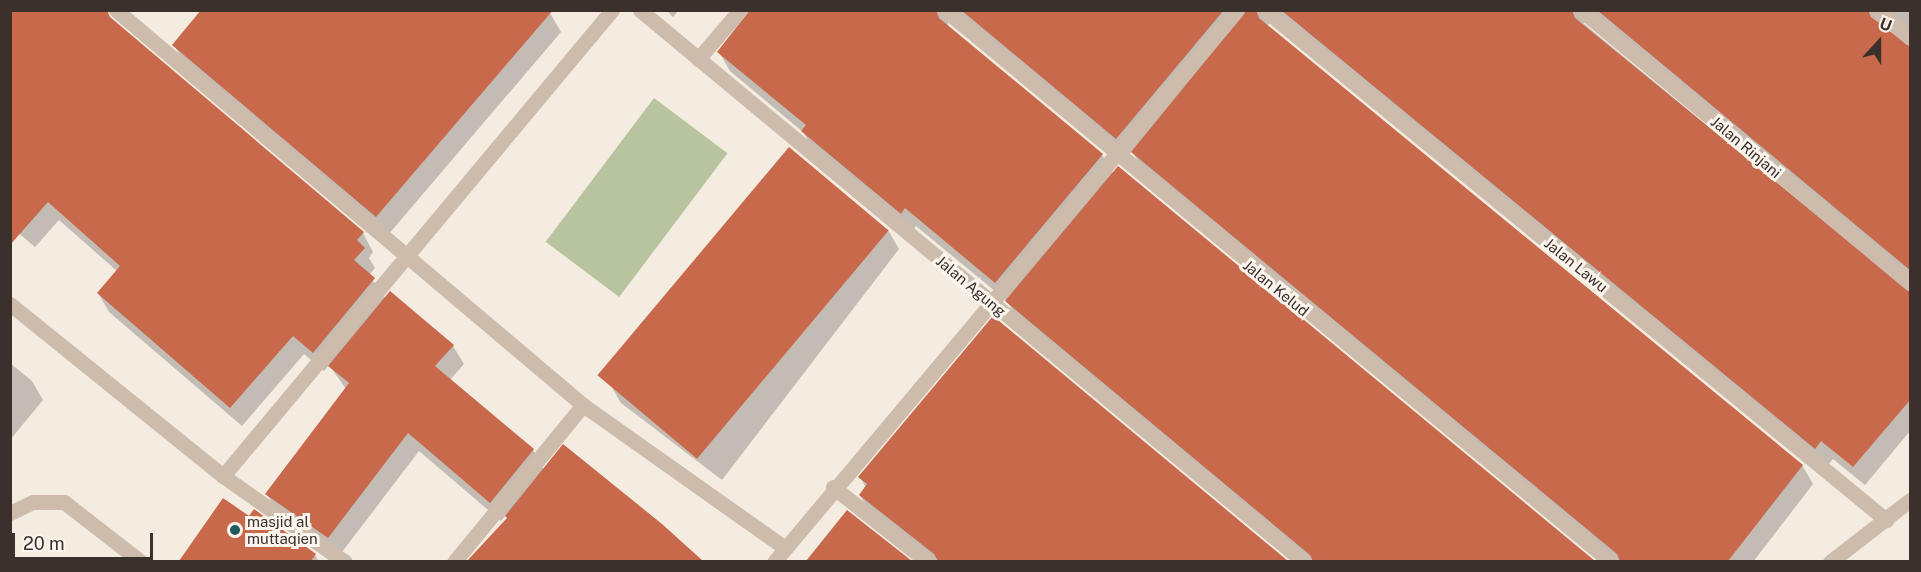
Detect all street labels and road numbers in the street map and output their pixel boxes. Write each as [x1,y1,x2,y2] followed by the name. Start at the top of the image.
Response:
[1707,112,1785,182] street label: Jalan Rinjani
[1541,234,1611,296] street label: Jalan Lawu
[932,252,1010,320] street label: Jalan Agung
[1239,256,1313,320] street label: Jalan Kelud

